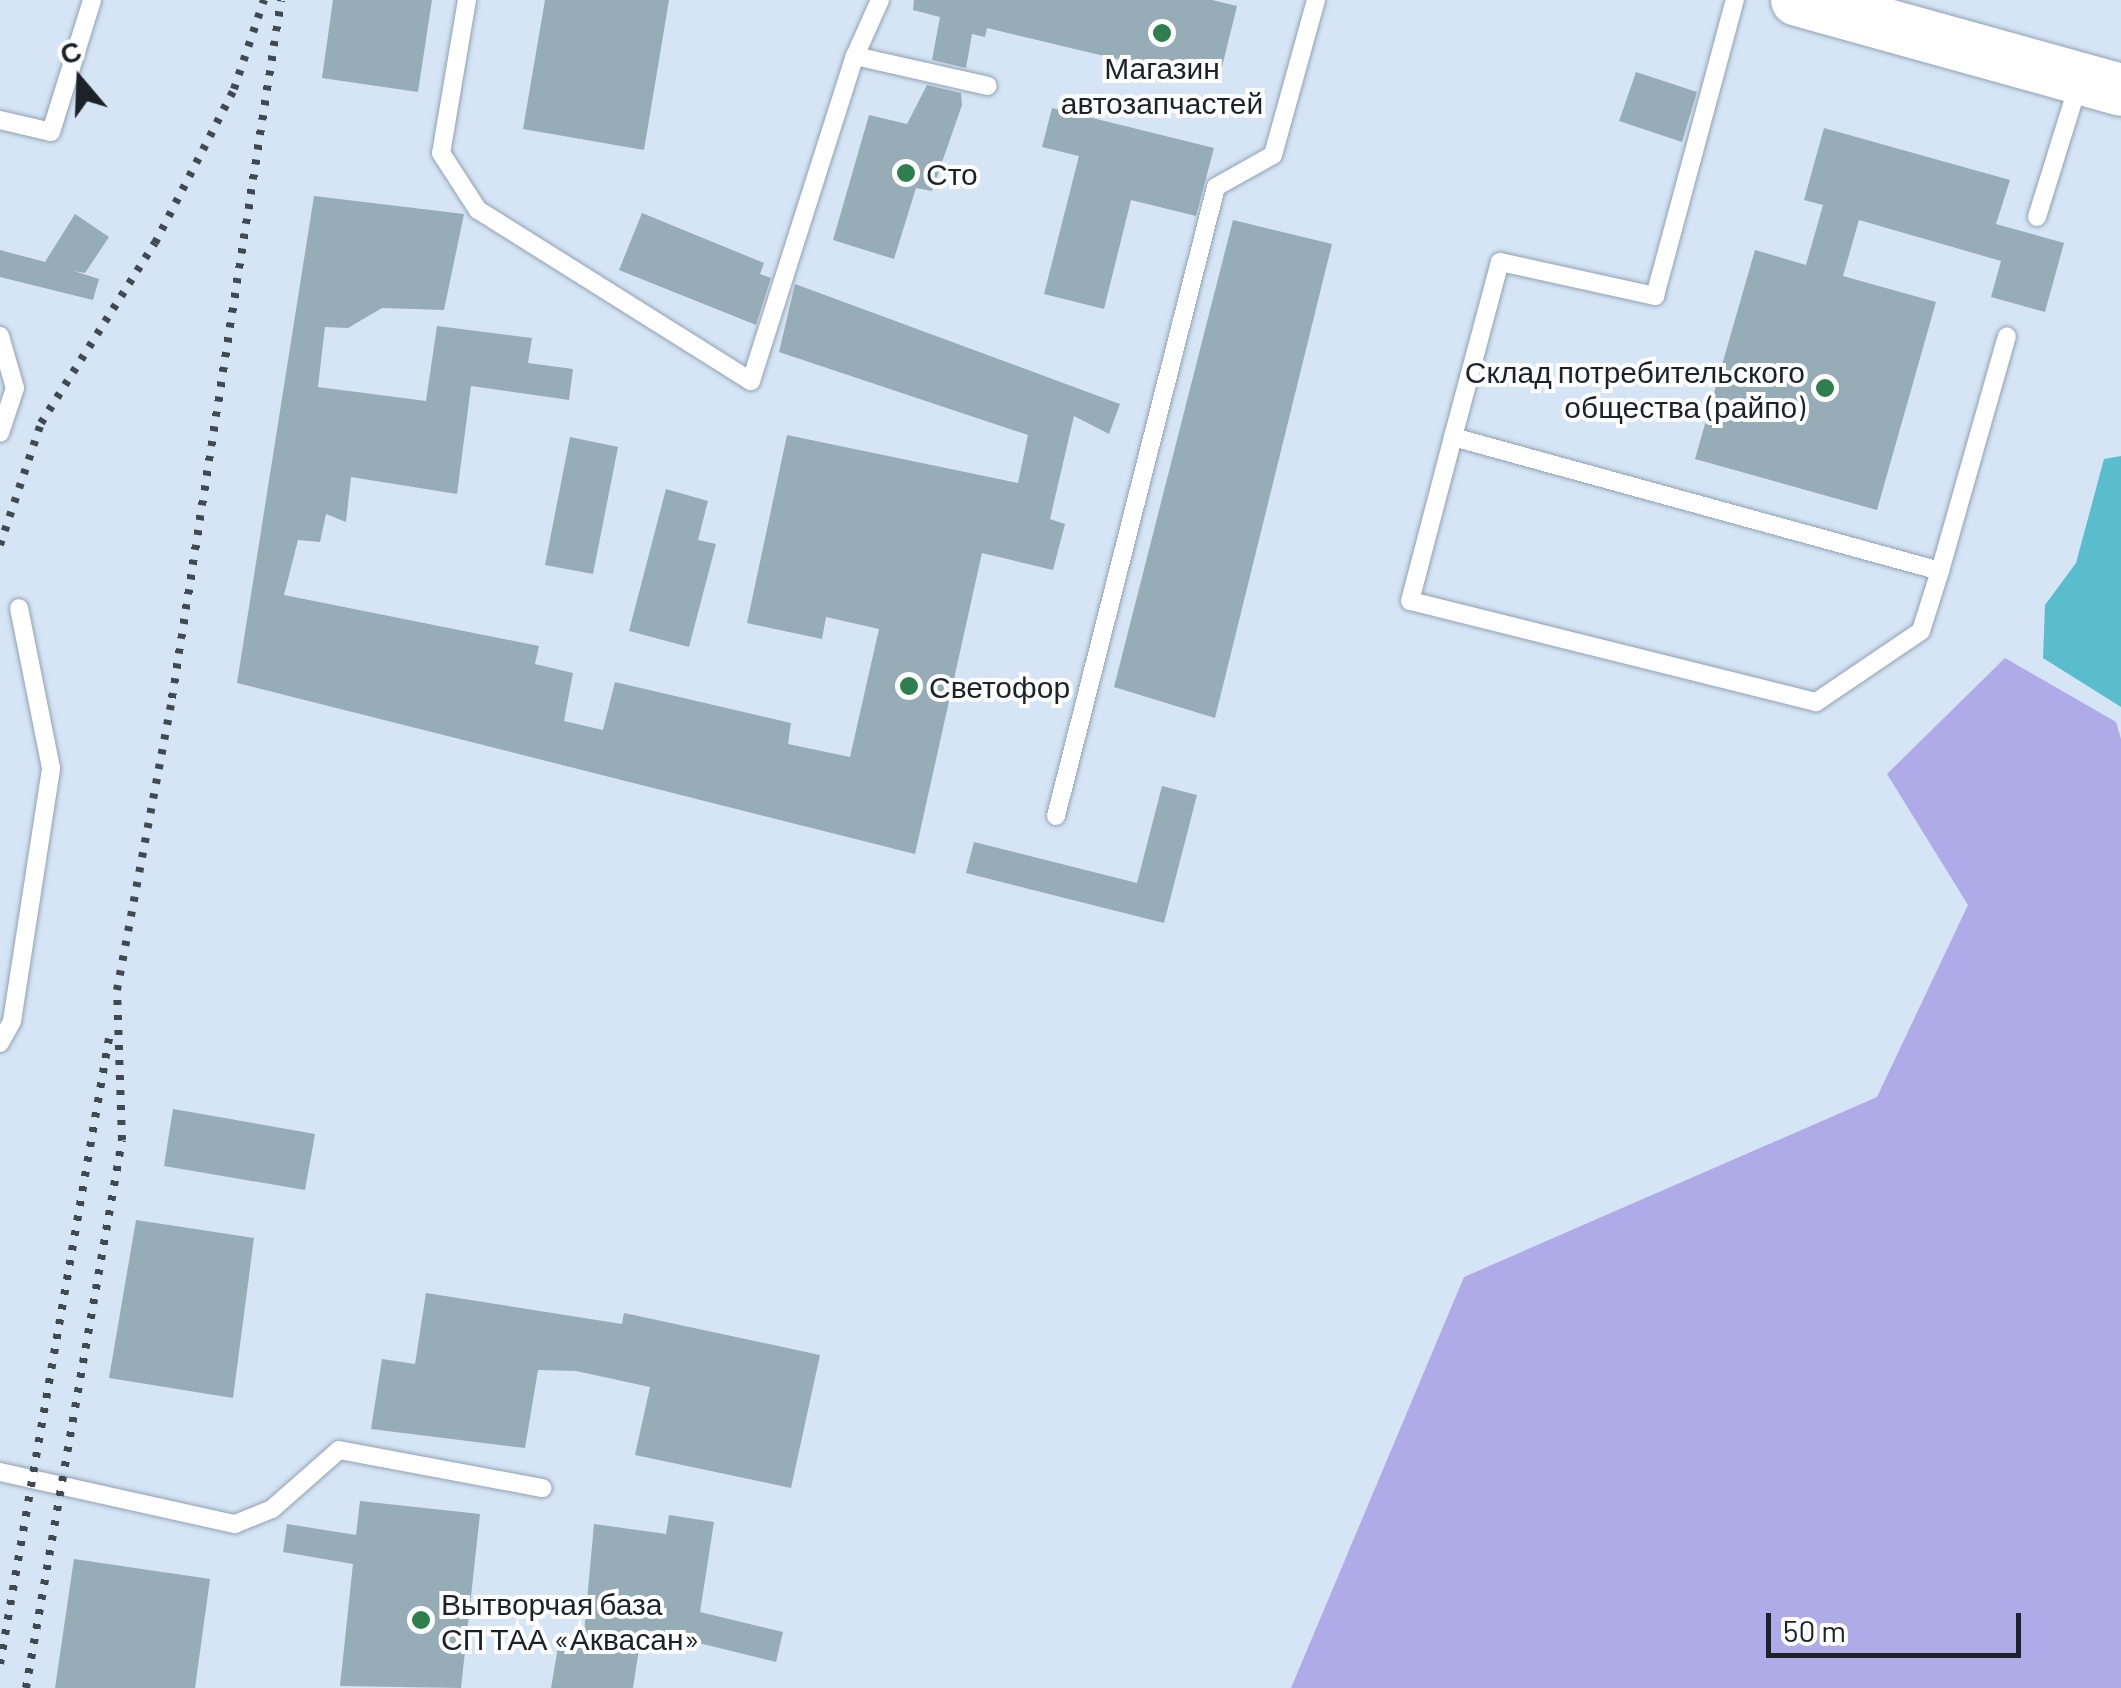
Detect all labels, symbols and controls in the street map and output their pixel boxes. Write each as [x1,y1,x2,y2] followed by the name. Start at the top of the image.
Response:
[1151,22,1173,44] marker: Магазин автозапчастей
[30,30,130,130] north arrow
[55,32,85,71] text: С
[1061,49,1263,120] place label: Магазин автозапчастей
[926,155,978,191] place label: Сто
[895,162,917,184] marker: Сто
[1465,353,1805,424] place label: Склад потребительского общества (райпо)
[1814,377,1836,399] marker: Склад потребительского общества (райпо)
[929,668,1070,704] place label: Светофор
[898,675,920,697] marker: Светофор
[441,1585,700,1656] place label: Вытворчая база СП ТАА «Аквасан»
[1771,1593,2026,1655] scale bar
[410,1609,432,1631] marker: Вытворчая база СП ТАА «Аквасан»
[1783,1612,1846,1648] text: 50 m

